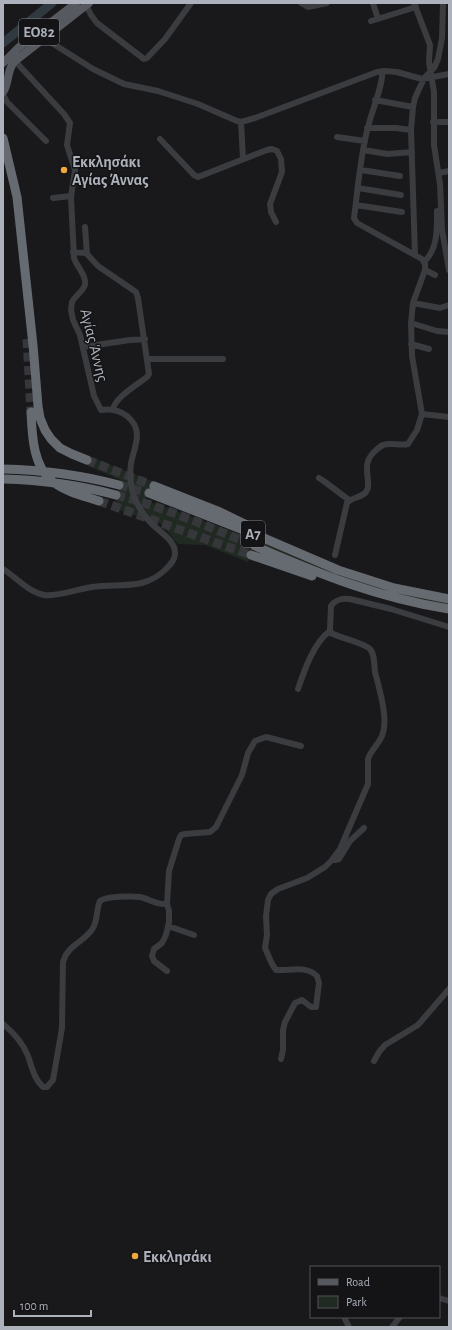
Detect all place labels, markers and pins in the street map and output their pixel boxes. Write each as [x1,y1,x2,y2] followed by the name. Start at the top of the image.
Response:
[72,154,149,189] place label: Εκκλησάκι Αγίας Άννας
[59,165,69,175] marker: Εκκλησάκι Αγίας Άννας
[143,1249,212,1265] place label: Εκκλησάκι
[130,1251,140,1261] marker: Εκκλησάκι

